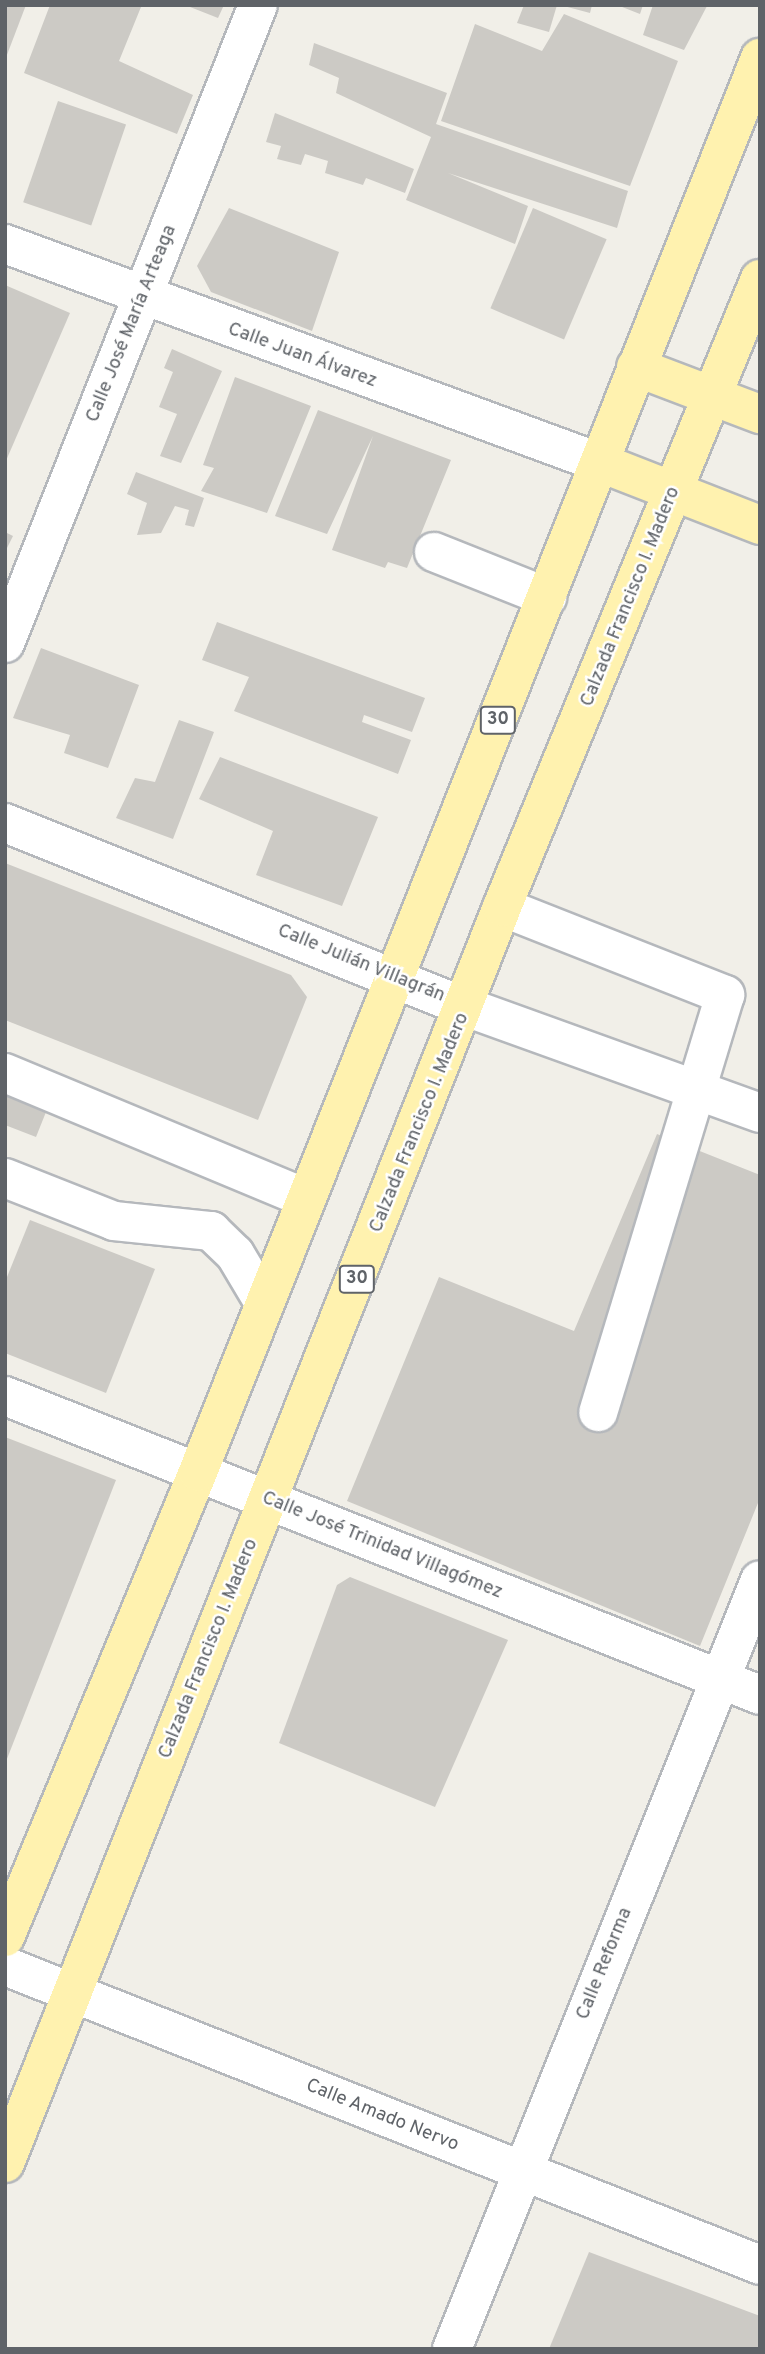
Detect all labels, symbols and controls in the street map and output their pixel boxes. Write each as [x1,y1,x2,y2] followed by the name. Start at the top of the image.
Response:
[82,222,182,426] street label: Calle José María Arteaga
[224,318,380,394] street label: Calle Juan Álvarez
[576,484,686,710] street label: Calzada Francisco I. Madero
[479,706,517,734] road number: 30
[274,920,448,1008] street label: Calle Julián Villagrán
[365,1010,475,1236] street label: Calzada Francisco I. Madero
[338,1264,376,1294] road number: 30
[258,1487,506,1605] street label: Calle José Trinidad Villagómez
[154,1536,264,1762] street label: Calzada Francisco I. Madero
[572,1905,638,2023] street label: Calle Reforma
[302,2075,462,2157] street label: Calle Amado Nervo

